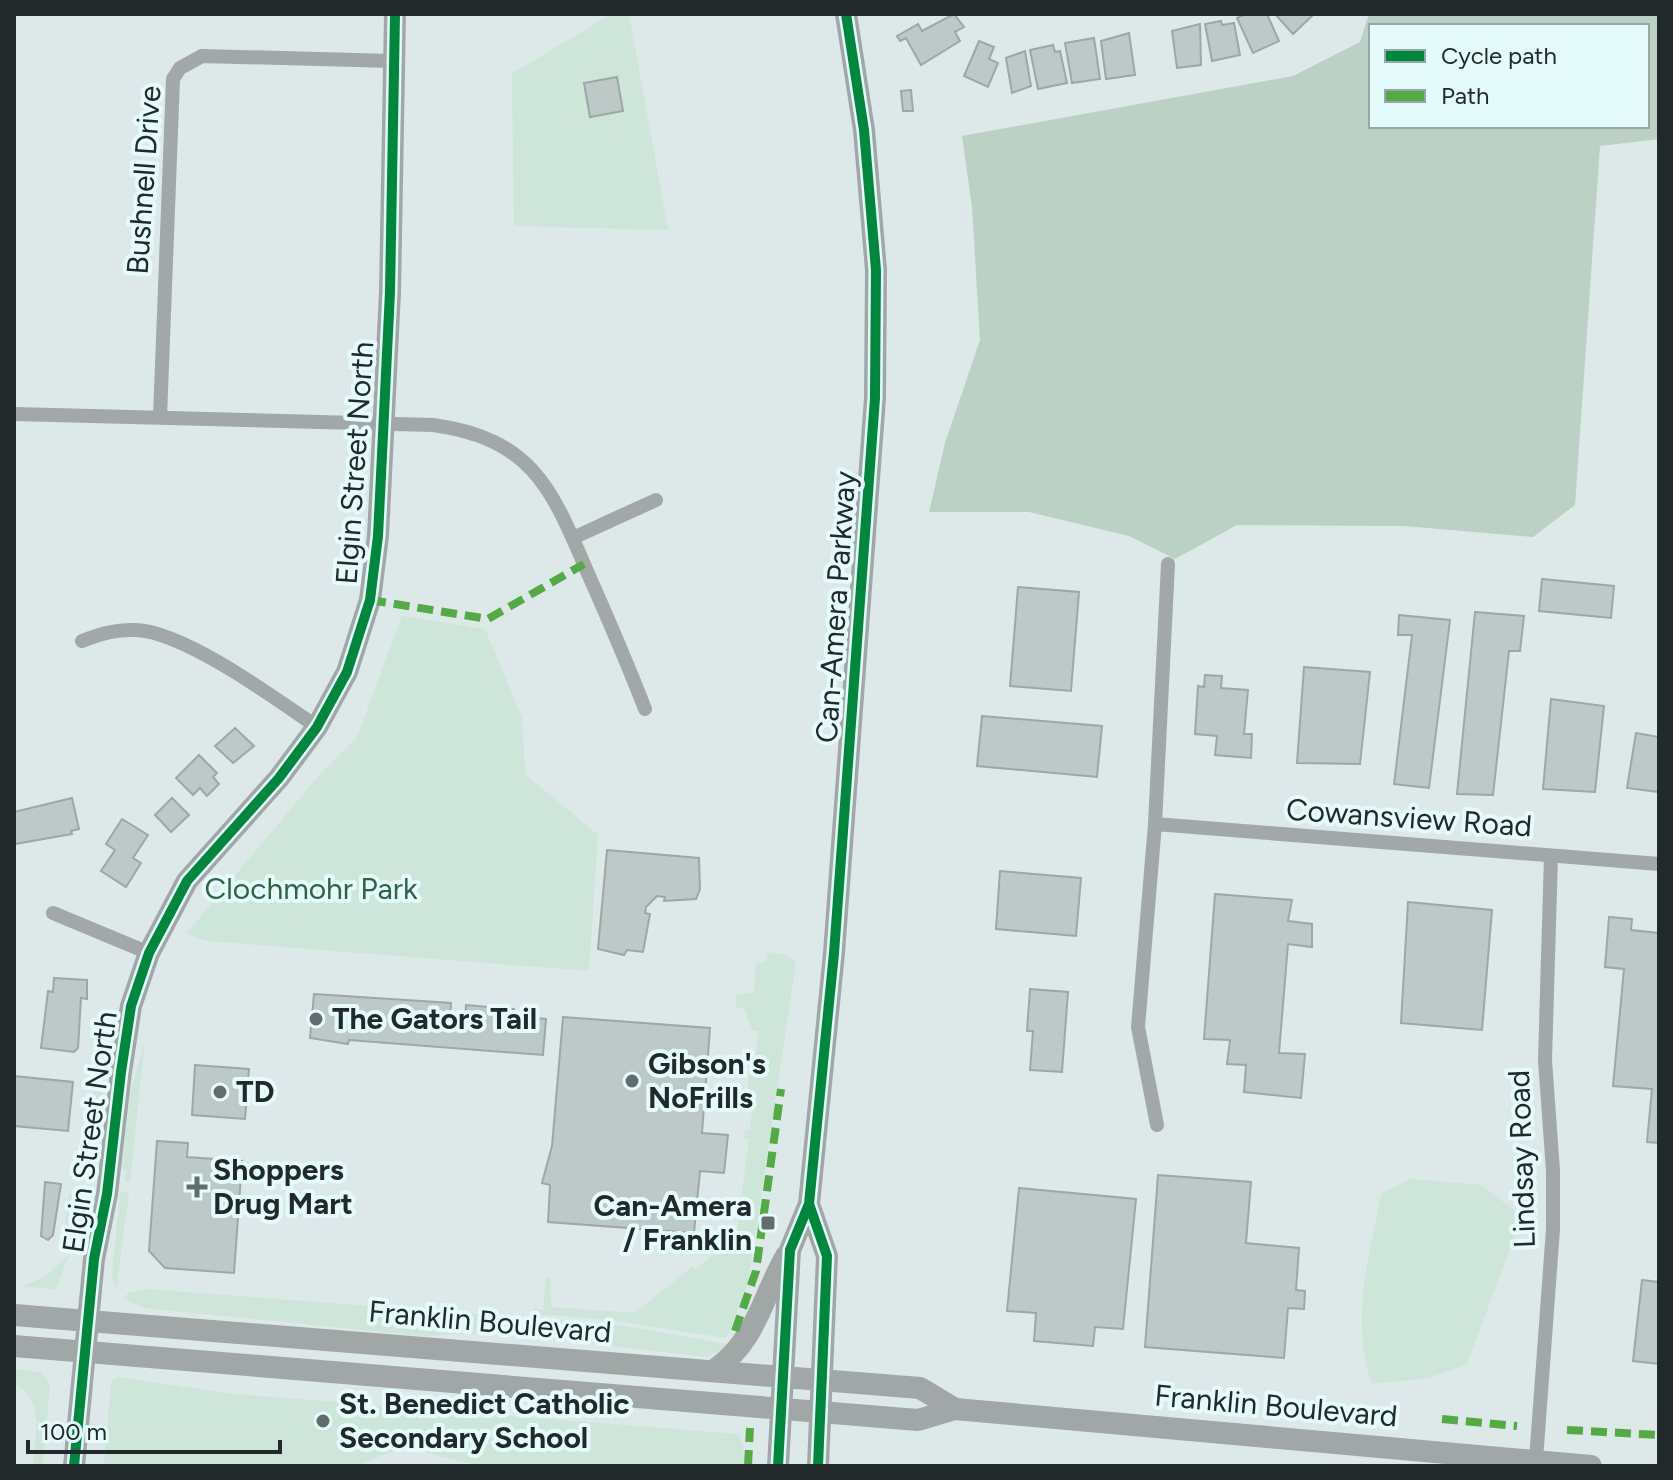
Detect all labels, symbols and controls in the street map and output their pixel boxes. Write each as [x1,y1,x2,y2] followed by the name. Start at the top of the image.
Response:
[1369,24,1649,128] legend
[1441,41,1557,70] text: Cycle path
[1441,81,1489,110] text: Path
[118,84,169,275] street label: Bushnell Drive
[328,340,381,586] street label: Elgin Street North
[808,470,863,744] street label: Can-Amera Parkway
[1285,790,1533,845] street label: Cowansview Road
[205,870,418,907] park label: Clochmohr Park
[332,1000,537,1037] place label: The Gators Tail
[54,1009,125,1255] street label: Elgin Street North
[307,1010,325,1028] marker: The Gators Tail
[648,1045,766,1116] place label: Gibson's NoFrills
[1500,1069,1543,1249] street label: Lindsay Road
[623,1072,641,1090] marker: Gibson's NoFrills
[236,1073,275,1110] place label: TD
[211,1083,229,1101] marker: TD
[213,1151,353,1222] place label: Shoppers Drug Mart
[188,1178,206,1196] marker: Shoppers Drug Mart
[593,1187,752,1258] place label: Can-Amera / Franklin
[759,1214,777,1232] marker: Can-Amera / Franklin
[367,1292,613,1351] street label: Franklin Boulevard
[1153,1376,1399,1435] street label: Franklin Boulevard
[339,1385,630,1456] place label: St. Benedict Catholic Secondary School
[28,1404,280,1454] scale bar
[314,1412,332,1430] marker: St. Benedict Catholic Secondary School
[40,1417,107,1446] text: 100 m

